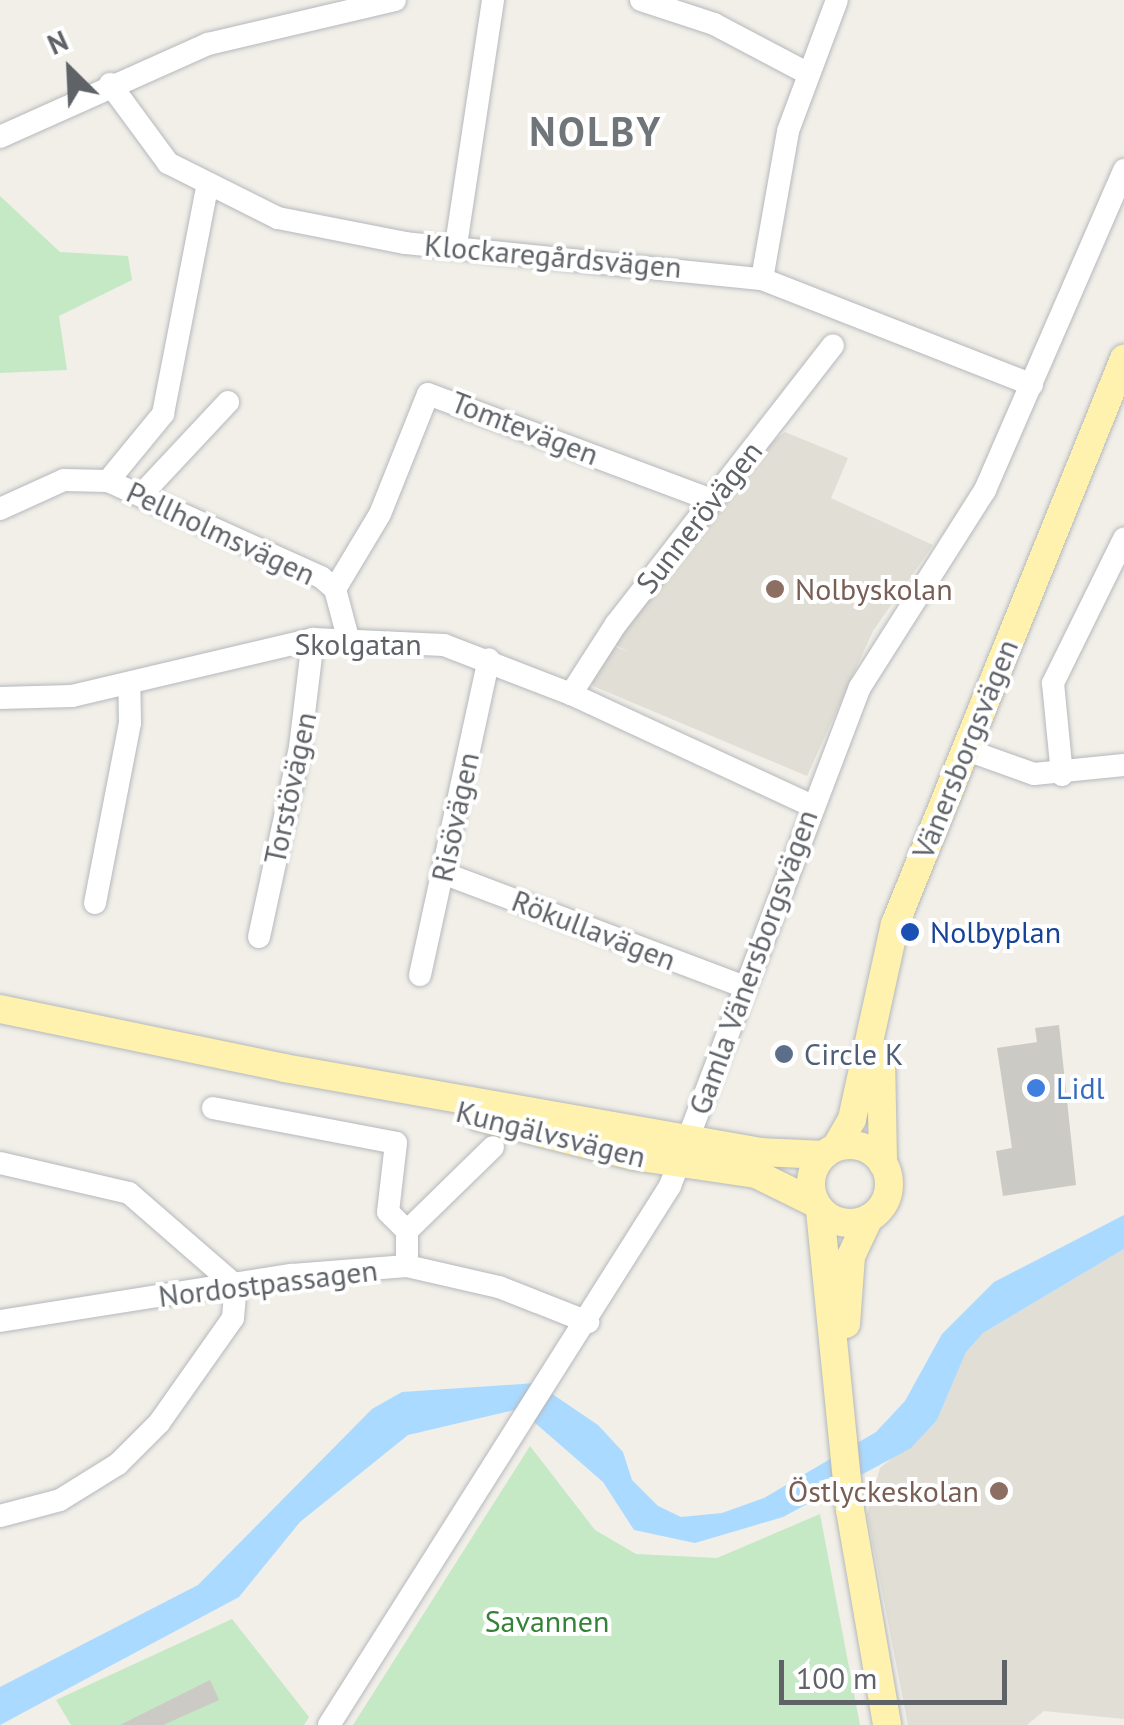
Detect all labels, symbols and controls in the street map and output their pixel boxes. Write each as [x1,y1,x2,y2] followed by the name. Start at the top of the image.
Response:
[20,20,120,120] north arrow
[42,21,74,63] text: N
[529,107,663,155] district label: NOLBY
[423,227,683,285] street label: Klockaregårdsvägen
[446,383,604,473] street label: Tomtevägen
[628,434,770,600] street label: Sunnerövägen
[121,474,321,592] street label: Pellholmsvägen
[795,571,953,607] place label: Nolbyskolan
[764,578,786,600] marker: Nolbyskolan
[294,626,422,662] street label: Skolgatan
[905,634,1025,864] street label: Vänersborgsvägen
[256,709,324,867] street label: Torstövägen
[424,749,486,885] street label: Risövägen
[681,804,825,1120] street label: Gamla Vänersborgsvägen
[507,882,681,978] street label: Rökullavägen
[930,914,1061,950] place label: Nolbyplan
[899,921,921,943] marker: Nolbyplan
[804,1036,903,1072] place label: Circle K
[773,1043,795,1065] marker: Circle K
[1056,1070,1104,1106] place label: Lidl
[1025,1077,1047,1099] marker: Lidl
[453,1093,649,1175] street label: Kungälvsvägen
[156,1252,380,1314] street label: Nordostpassagen
[788,1473,979,1509] place label: Östlyckeskolan
[988,1480,1010,1502] marker: Östlyckeskolan
[485,1603,609,1639] park label: Savannen
[784,1640,1012,1702] scale bar
[796,1658,877,1697] text: 100 m

